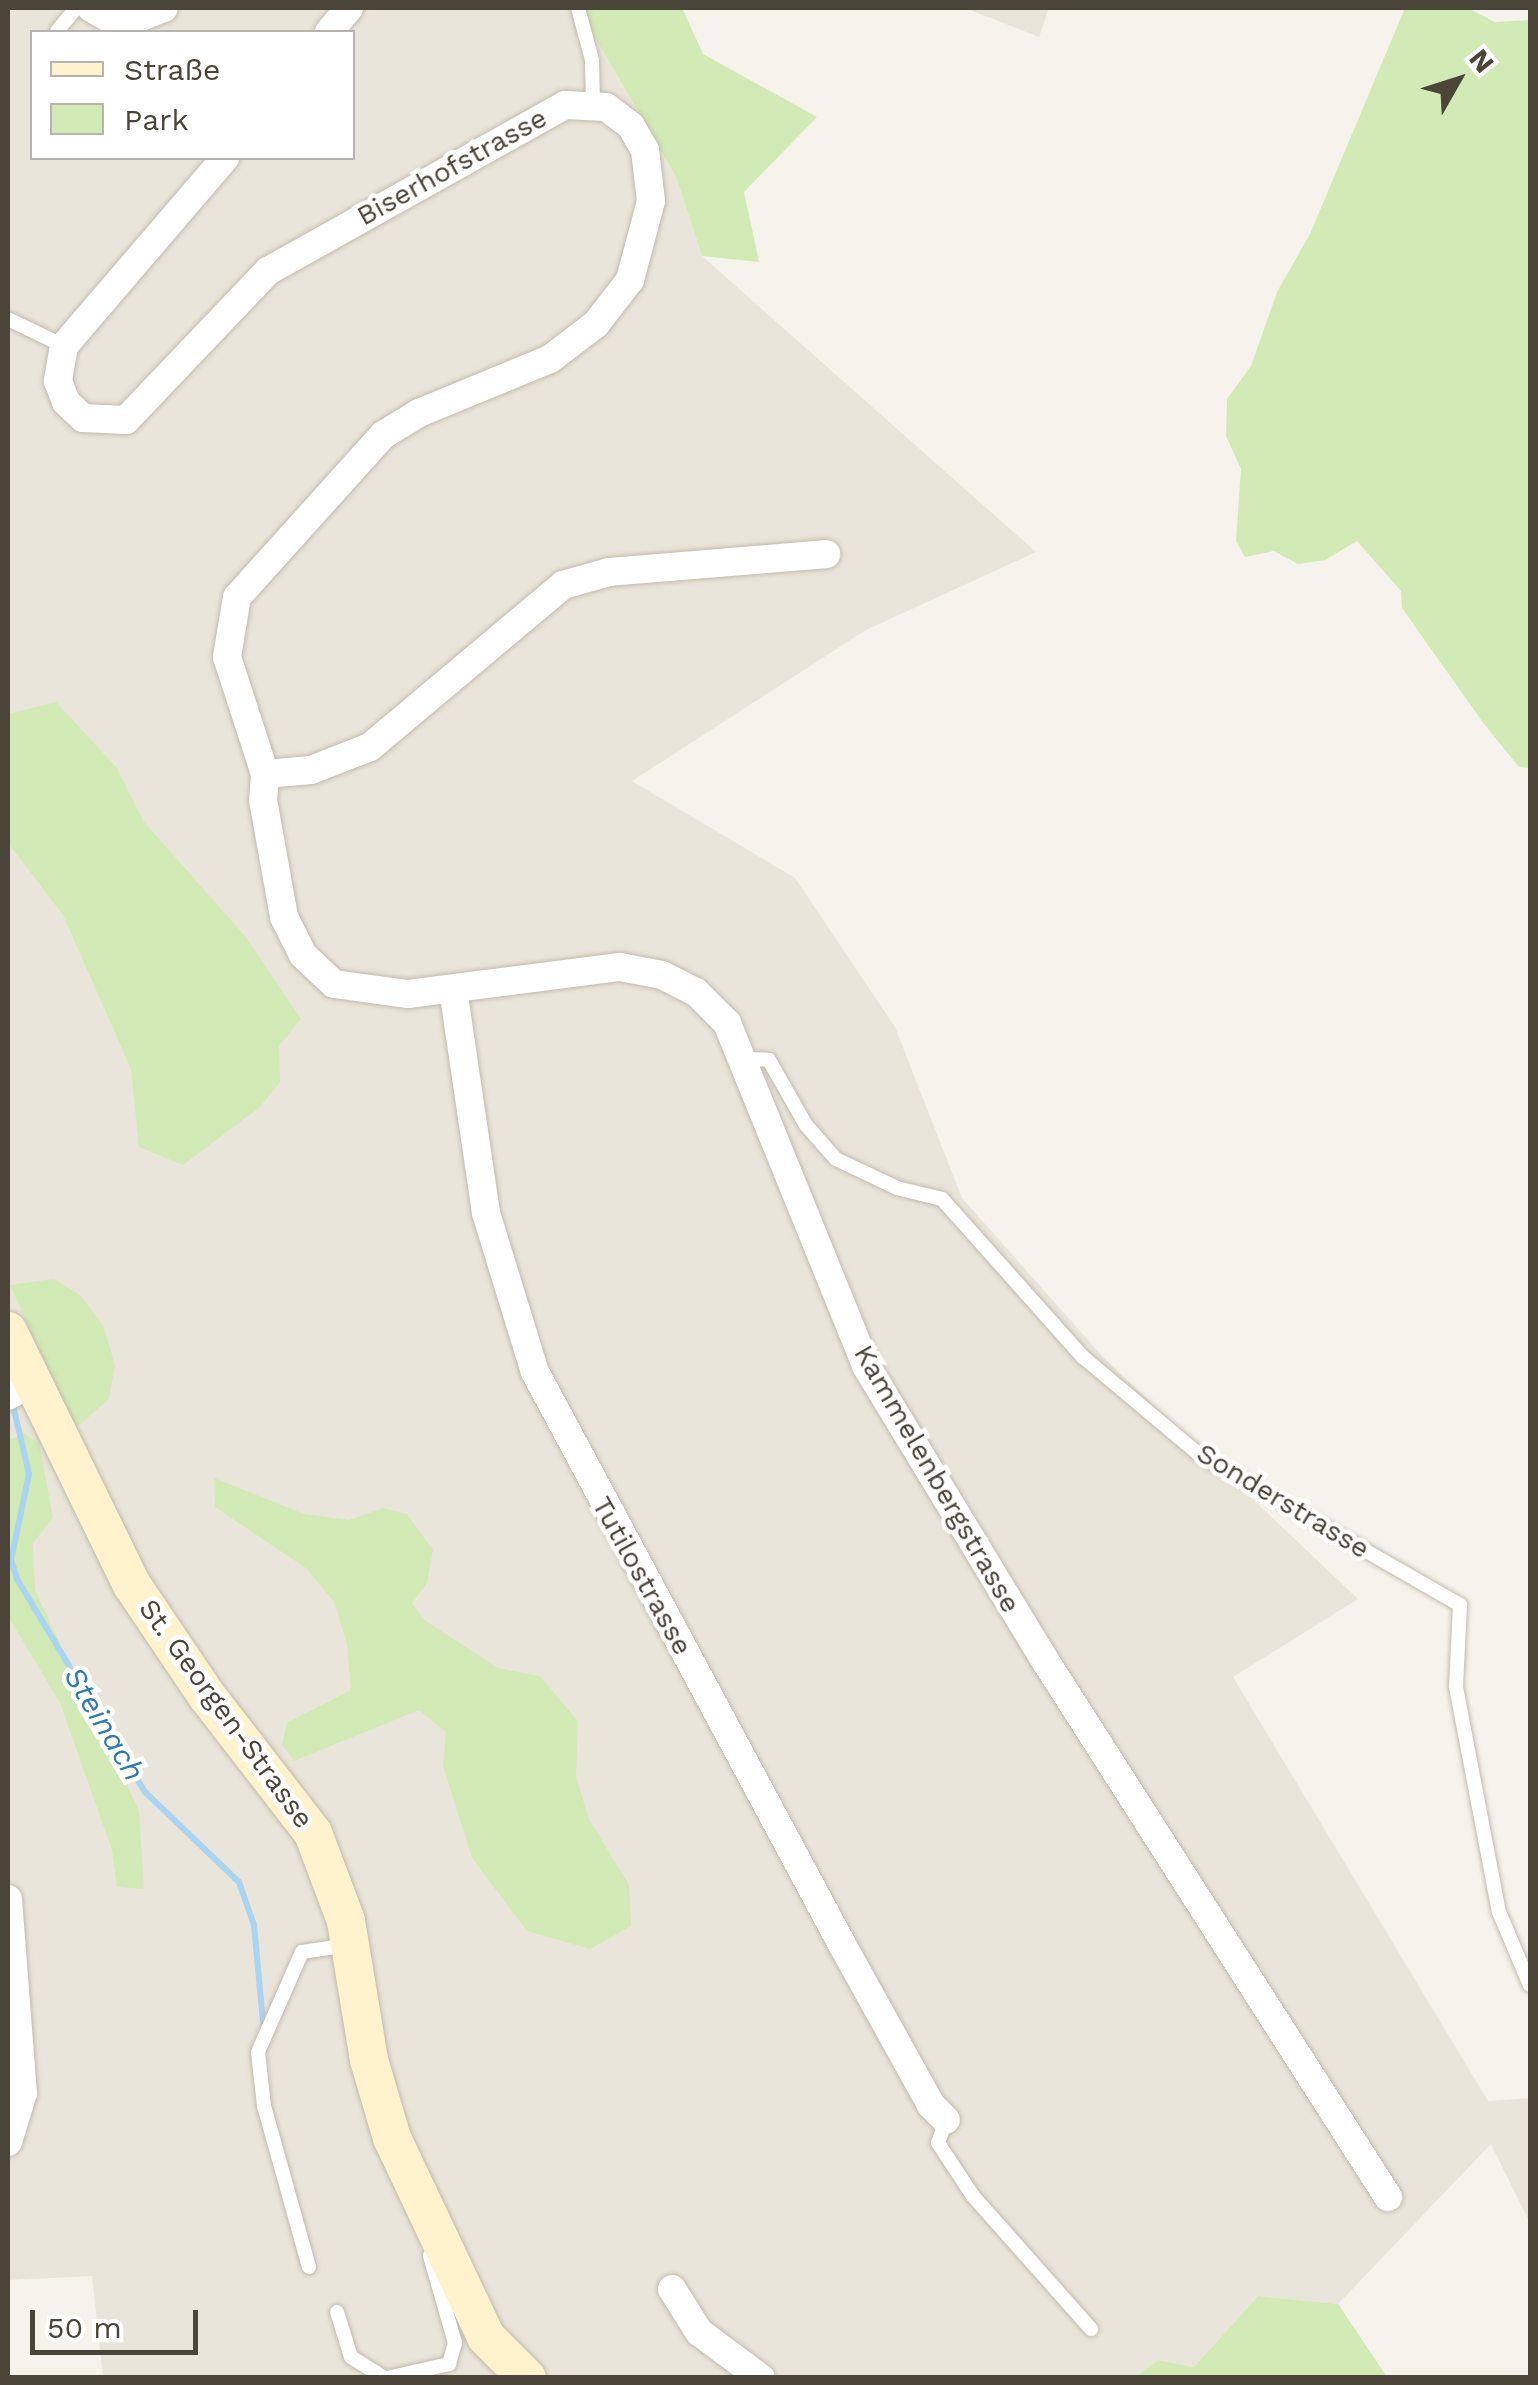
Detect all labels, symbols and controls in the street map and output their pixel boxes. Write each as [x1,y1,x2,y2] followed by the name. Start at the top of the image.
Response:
[30,30,355,160] legend
[1408,30,1508,130] north arrow
[1462,42,1501,79] text: N
[124,52,220,87] text: Straße
[351,101,553,233] street label: Biserhofstrasse
[124,102,189,137] text: Park
[847,1339,1027,1619] street label: Kammelenbergstrasse
[1190,1436,1376,1566] street label: Sonderstrasse
[585,1491,699,1661] street label: Tutilostrasse
[132,1593,320,1835] street label: St. Georgen-Strasse
[56,1660,152,1788] water label: Steinach
[35,2290,202,2352] scale bar
[47,2310,122,2345] text: 50 m

